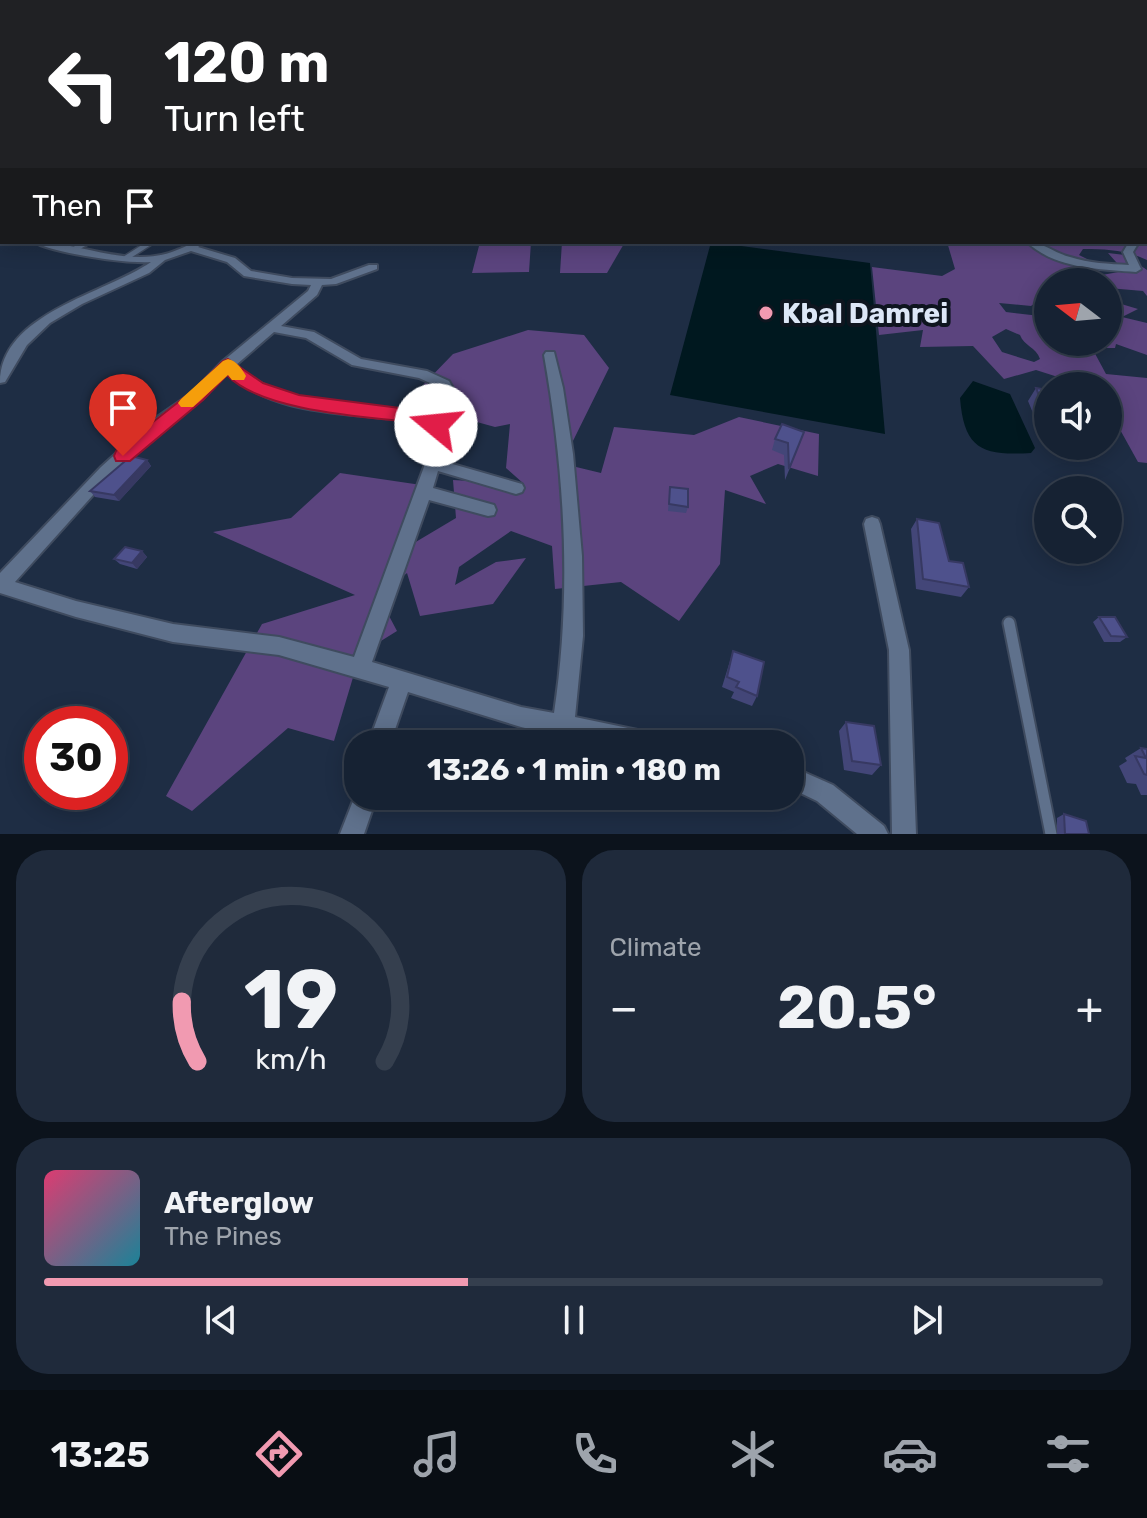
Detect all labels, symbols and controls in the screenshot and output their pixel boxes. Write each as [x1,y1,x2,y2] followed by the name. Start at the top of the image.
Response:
[164,30,330,96] text: 120 m
[32,32,136,136] icon: left
[164,97,305,140] text: Turn left
[118,184,162,228] icon: arrive
[32,188,102,224] text: Then
[1034,268,1122,356] north arrow
[1034,268,1122,564] map controls
[782,297,948,330] place label: Kbal Damrei
[757,304,775,322] marker: Kbal Damrei
[1034,372,1122,460] button: sound
[89,374,157,456] pin
[394,383,478,467] position arrow
[101,386,145,430] icon: arrive
[1034,476,1122,564] button: search
[24,706,128,810] speed limit sign: 30
[427,752,721,788] text: 13:26 · 1 min · 180 m
[610,932,702,963] text: Climate
[243,950,338,1049] text: 19
[777,972,937,1043] text: 20.5°
[610,982,638,1034] text: −
[1076,982,1103,1034] text: +
[255,1042,326,1076] text: km/h
[164,1185,314,1221] text: Afterglow
[164,1221,282,1252] text: The Pines
[199,1298,243,1342] icon: previous
[552,1298,596,1342] icon: pause
[905,1298,949,1342] icon: next
[251,1426,307,1482] icon: directions
[409,1426,465,1482] icon: music
[567,1426,623,1482] icon: phone
[725,1426,781,1482] icon: climate
[882,1426,938,1482] icon: car
[1040,1426,1096,1482] icon: filters
[51,1433,150,1476] text: 13:25

